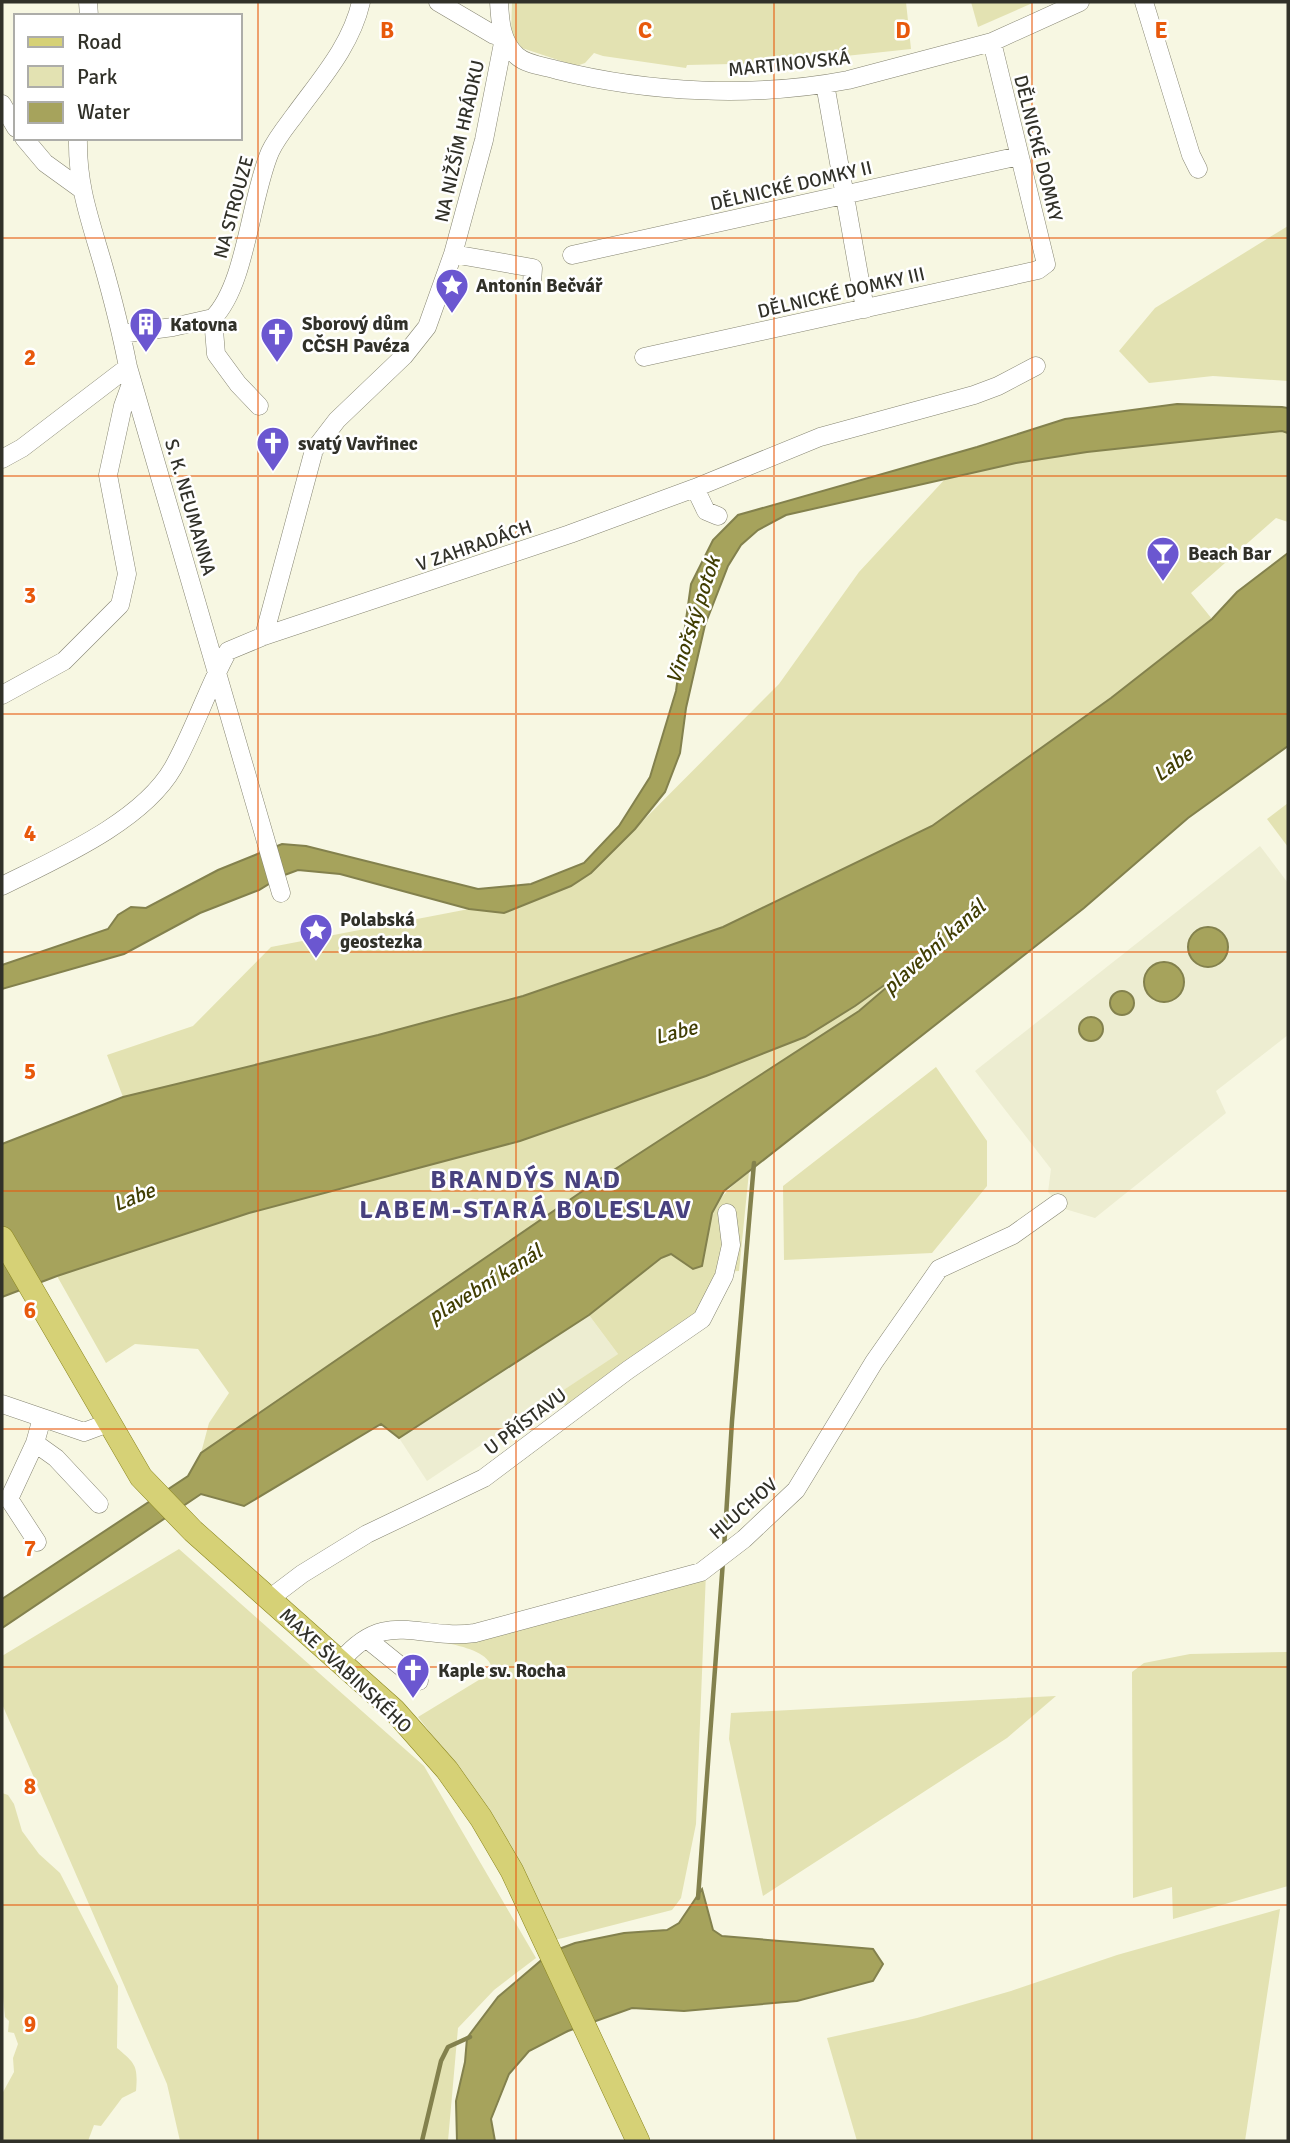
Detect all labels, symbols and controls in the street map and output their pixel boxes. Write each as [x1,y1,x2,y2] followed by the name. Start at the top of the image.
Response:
[14,14,242,140] legend
[380,16,394,45] text: B
[638,16,652,45] text: C
[895,16,911,45] text: D
[1154,16,1168,45] text: E
[77,29,122,55] text: Road
[727,46,852,82] street label: MARTINOVSKÁ
[429,58,490,225] street label: NA NIŽŠÍM HRÁDKU
[77,64,118,90] text: Park
[1008,73,1068,224] street label: DĚLNICKÉ DOMKY
[77,99,130,125] text: Water
[209,153,259,261] street label: NA STROUZE
[708,156,875,216] street label: DĚLNICKÉ DOMKY II
[755,262,927,324] street label: DĚLNICKÉ DOMKY III
[433,266,471,315] place icon: Antonín Bečvář
[476,274,603,298] place label: Antonín Bečvář
[127,305,165,354] building icon: Katovna
[302,312,410,358] place label: Sborový dům CČSH Pavéza
[170,313,238,337] place label: Katovna
[258,315,296,364] church icon: Sborový dům CČSH Pavéza
[24,343,36,372] text: 2
[254,424,292,473] church icon: svatý Vavřinec
[298,432,418,456] place label: svatý Vavřinec
[159,436,221,579] street label: S. K. NEUMANNA
[413,515,535,577] street label: V ZAHRADÁCH
[1144,534,1182,583] bar icon: Beach Bar
[1188,542,1272,566] place label: Beach Bar
[660,551,727,687] water label: Vinořský potok
[24,581,36,610] text: 3
[1148,740,1199,787] water label: Labe
[24,819,36,848] text: 4
[877,893,992,1000] water label: plavební kanál
[340,908,423,954] place label: Polabská geostezka
[297,911,335,960] place icon: Polabská geostezka
[652,1013,702,1050] water label: Labe
[24,1057,36,1086] text: 5
[359,1164,693,1226] district label: BRANDÝS NAD LABEM-STARÁ BOLESLAV
[109,1176,160,1217] water label: Labe
[423,1238,548,1329] water label: plavební kanál
[24,1296,36,1325] text: 6
[480,1383,572,1461] street label: U PŘÍSTAVU
[705,1473,783,1545] street label: HLUCHOV
[24,1534,36,1563] text: 7
[274,1602,417,1738] street label: MAXE ŠVABINSKÉHO
[394,1651,432,1700] church icon: Kaple sv. Rocha
[438,1659,566,1683] place label: Kaple sv. Rocha
[24,1772,36,1801] text: 8
[24,2010,36,2039] text: 9

